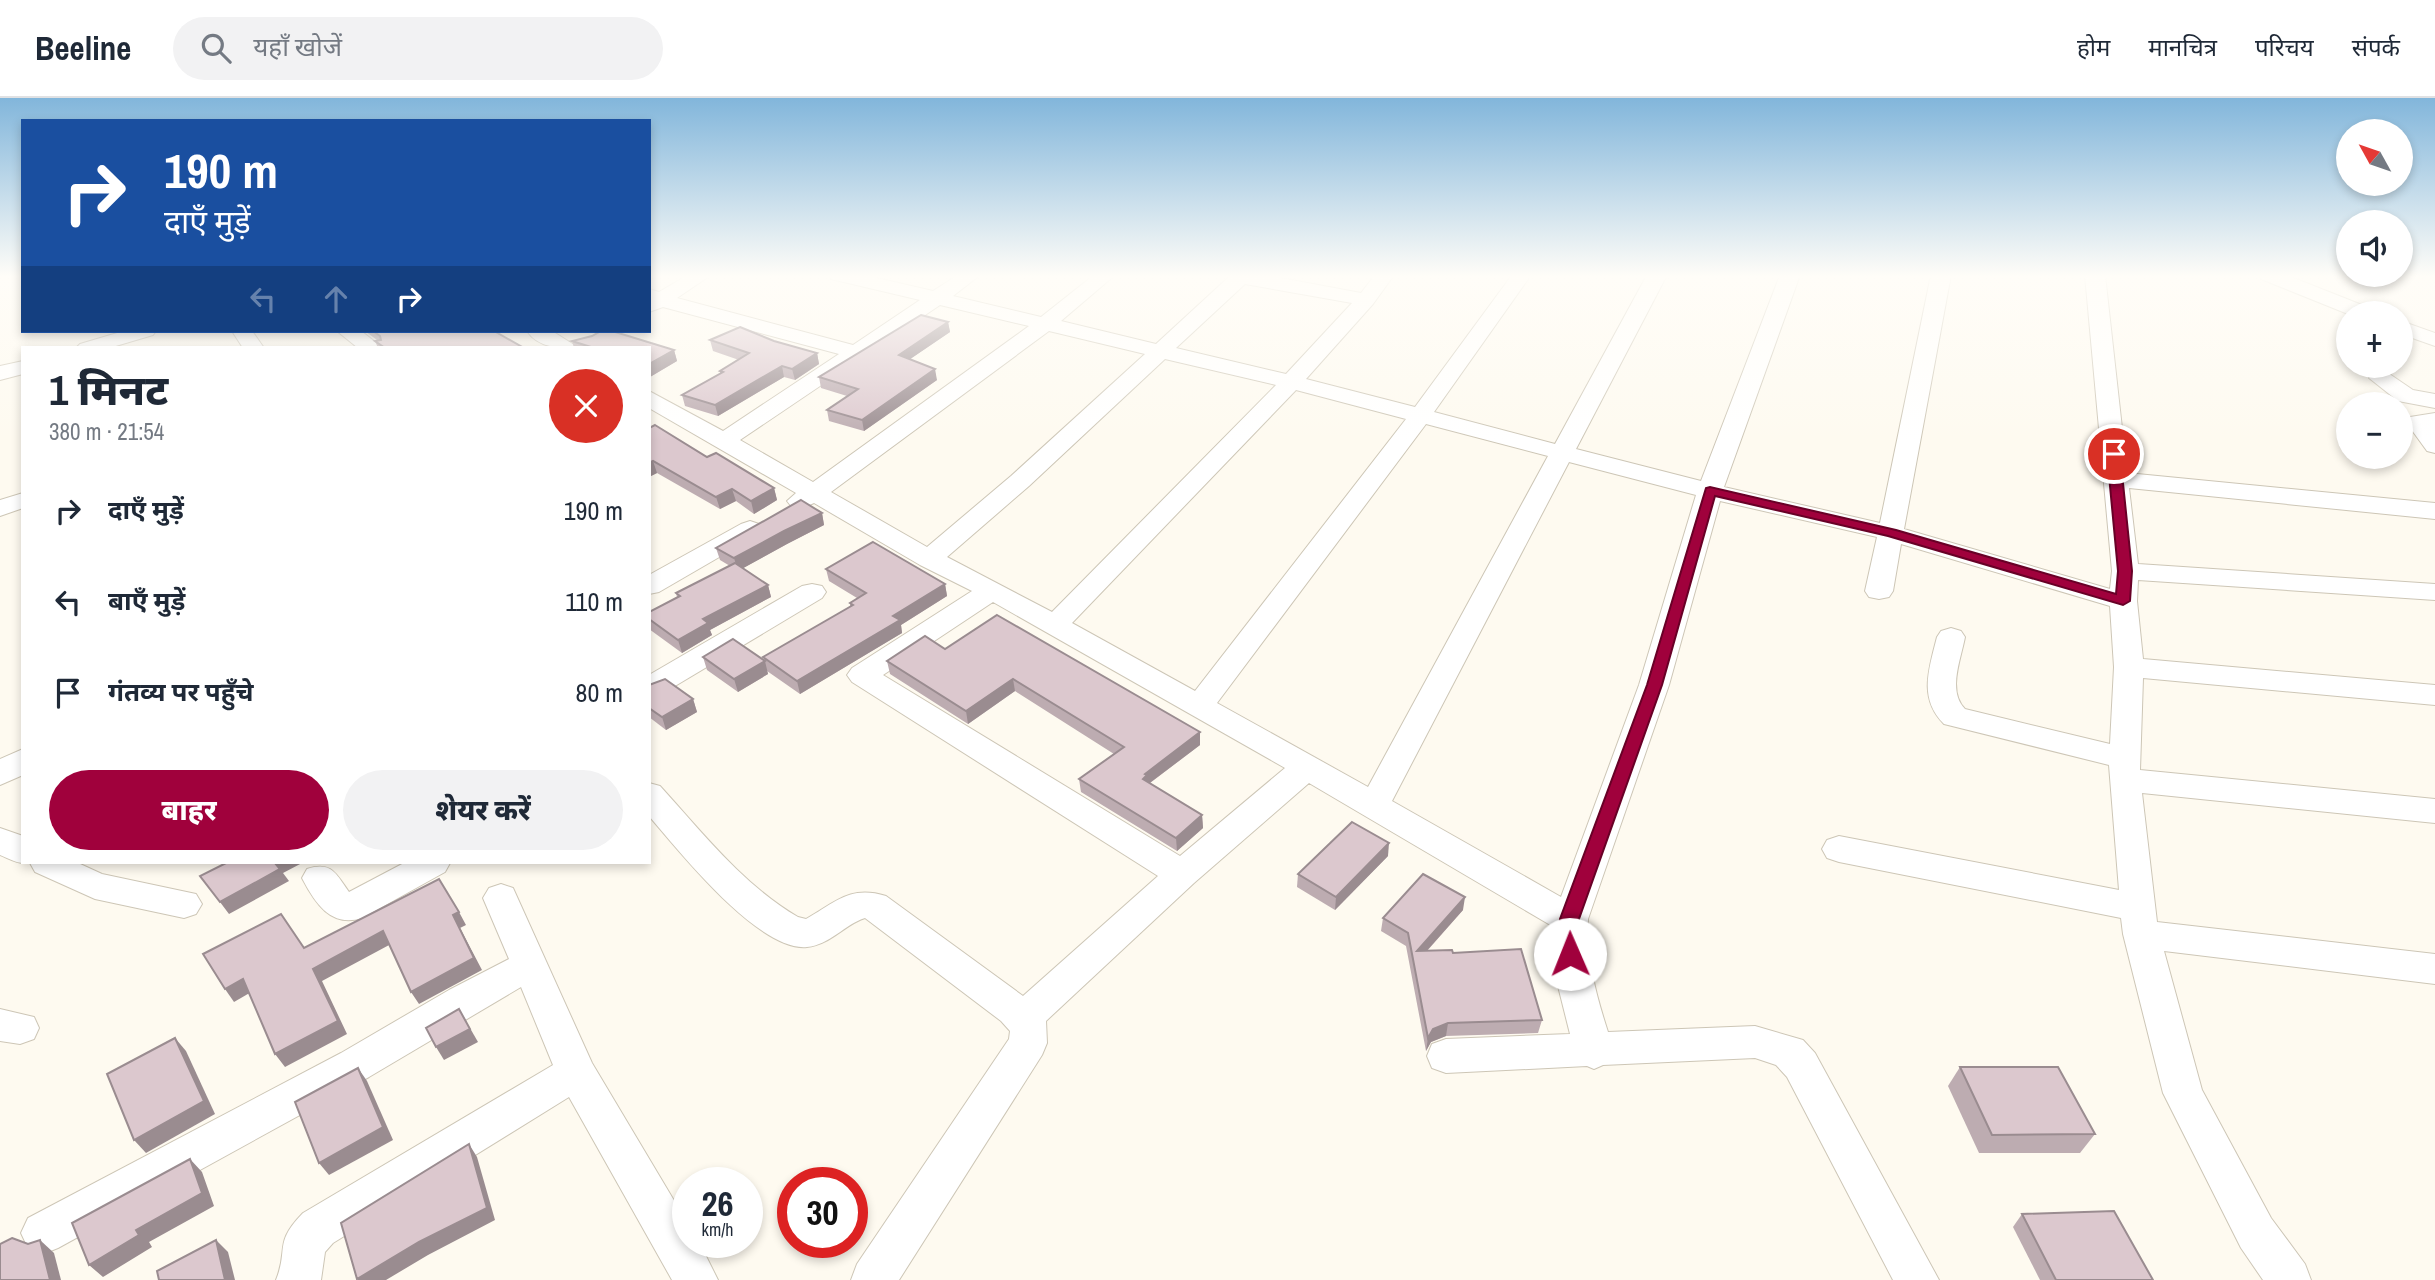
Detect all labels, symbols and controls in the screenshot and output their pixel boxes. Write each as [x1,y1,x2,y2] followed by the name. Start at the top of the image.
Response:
[173,17,663,80] search box
[35,26,131,70] text: Beeline
[197,29,235,67] icon: search
[253,29,342,64] text: यहाँ खोजें
[2077,31,2110,63] text: होम
[2148,31,2217,63] text: मानचित्र
[2255,31,2314,63] text: परिचय
[2352,31,2400,63] text: संपर्क
[2336,119,2413,196] north arrow
[2336,119,2413,469] map controls
[164,137,278,203] text: 190 m
[49,147,140,238] icon: right
[164,200,251,243] text: दाएँ मुड़ें
[2336,210,2413,287] button: sound
[244,280,282,318] icon: left
[317,280,355,318] icon: ahead
[390,280,428,318] icon: right
[2336,301,2413,378] button: +
[49,362,168,418] text: 1 मिनट
[549,369,623,443] button: close
[2336,392,2413,469] button: −
[49,416,164,447] text: 380 m · 21:54
[2084,424,2144,484] pin
[2095,435,2133,473] icon: arrive
[49,492,87,530] icon: right
[108,492,184,527] text: दाएँ मुड़ें
[564,493,623,528] text: 190 m
[49,583,87,621] icon: left
[108,583,185,618] text: बाएँ मुड़ें
[565,584,623,619] text: 110 m
[49,674,87,712] icon: arrive
[108,674,254,709] text: गंतव्य पर पहुँचे
[576,675,623,710] text: 80 m
[49,770,329,850] button: बाहर
[343,770,623,850] button: शेयर करें
[1533,917,1607,991] position arrow
[777,1167,868,1258] speed limit sign: 30
[702,1180,733,1227] text: 26
[702,1217,734,1242] text: km/h

